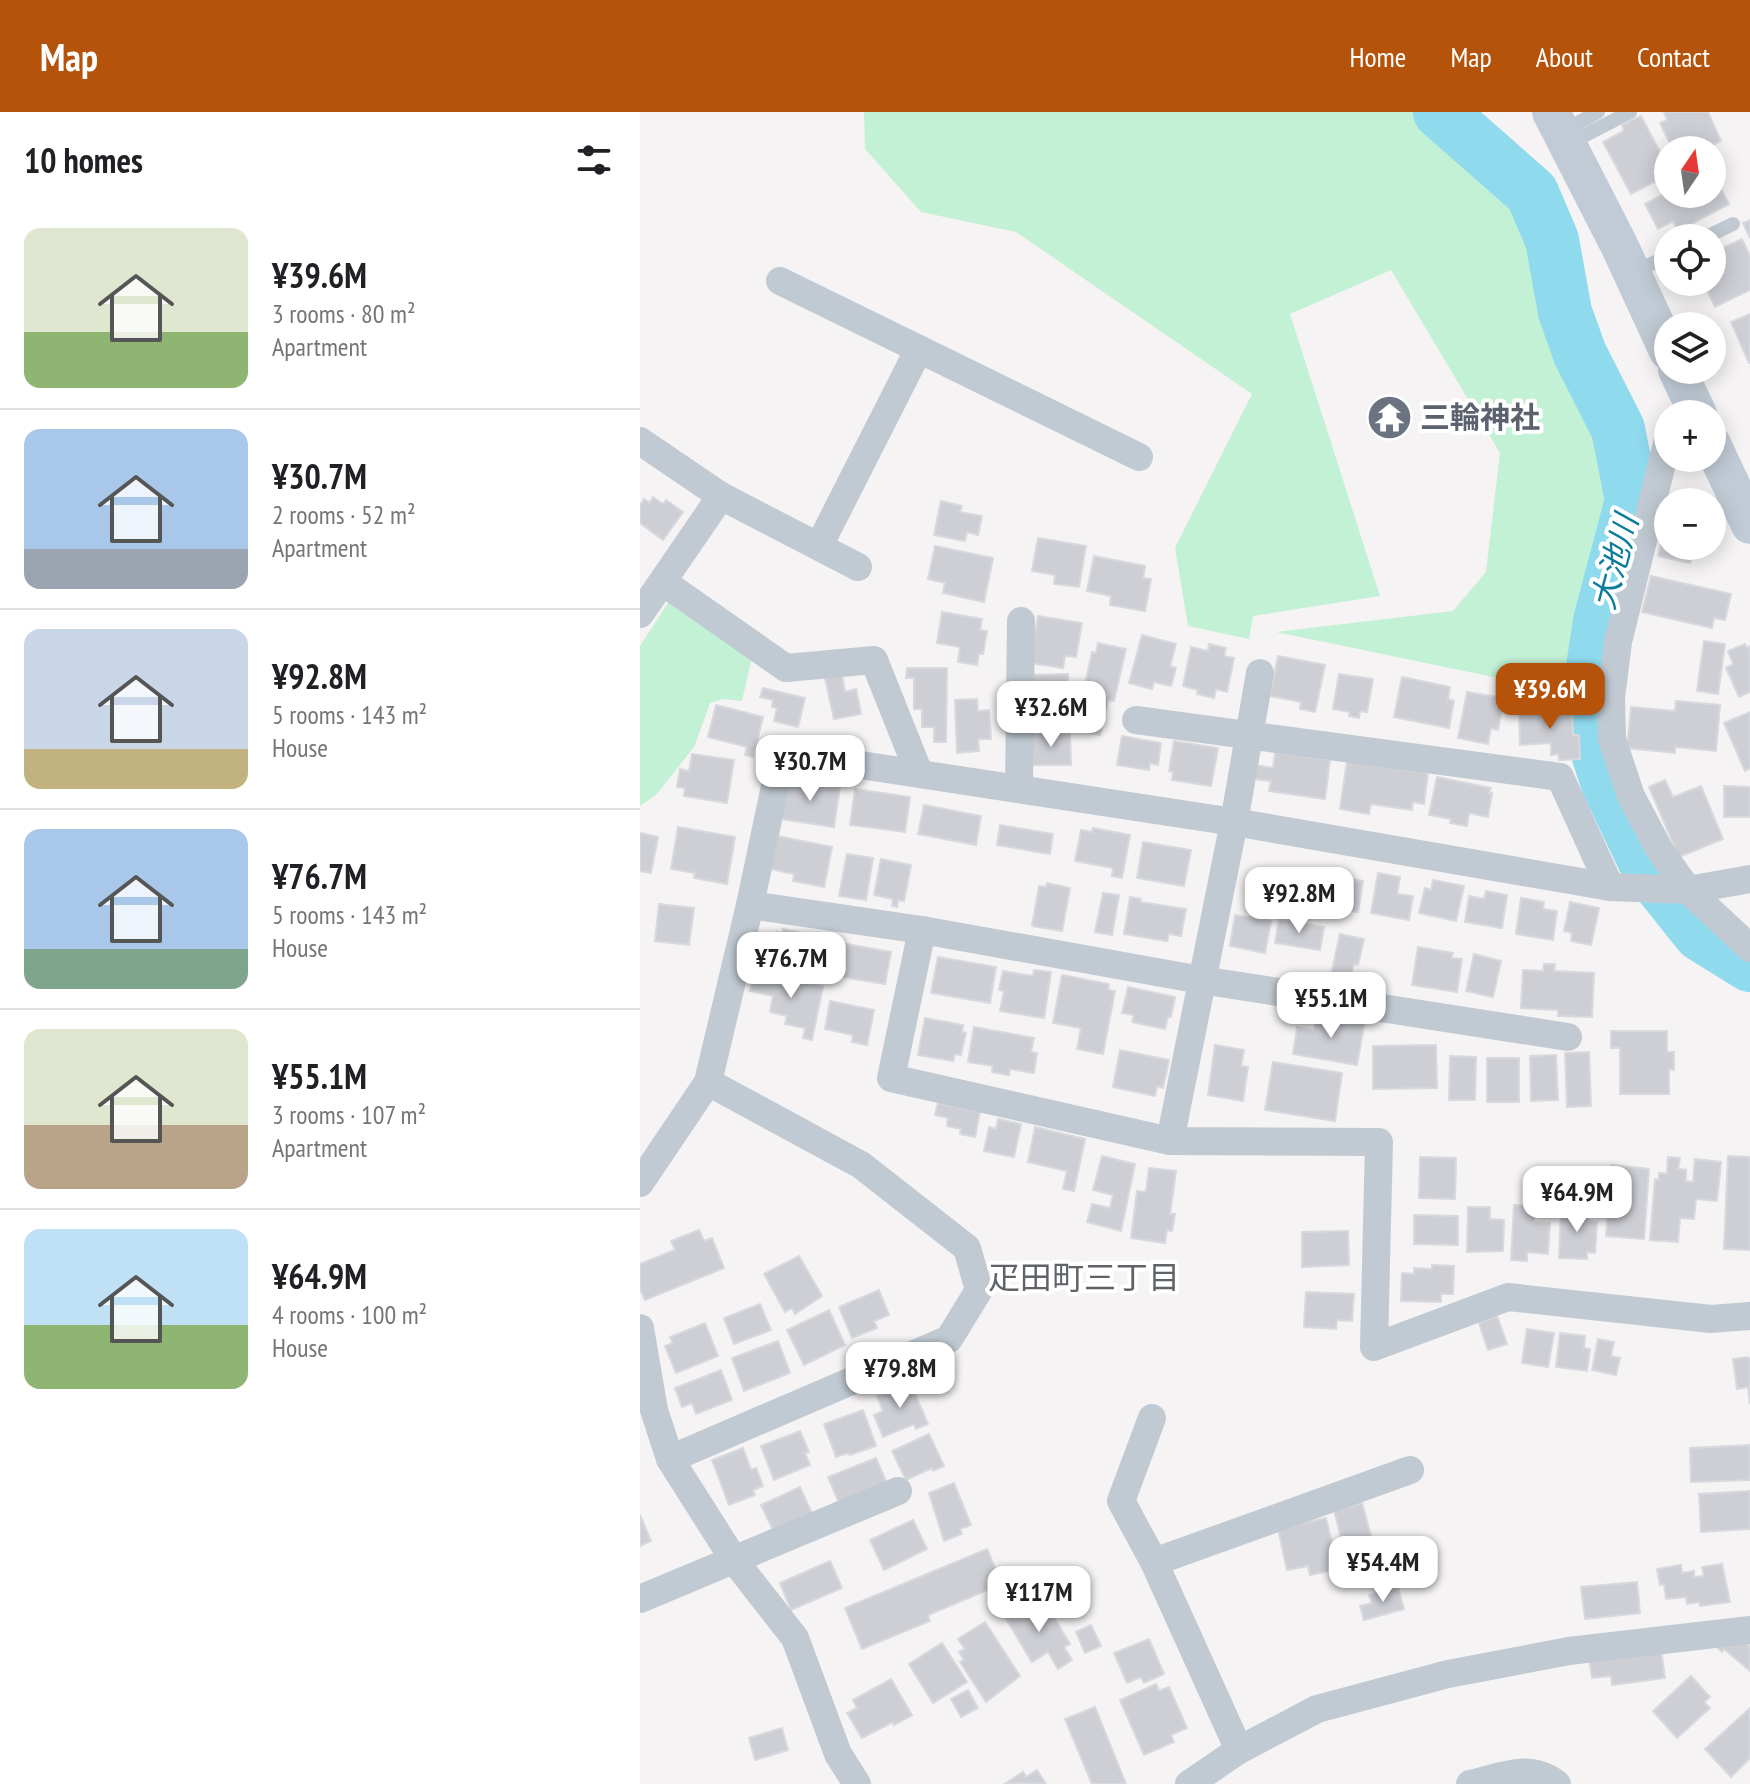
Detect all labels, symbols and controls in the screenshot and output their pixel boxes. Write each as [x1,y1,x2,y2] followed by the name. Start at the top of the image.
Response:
[40,32,98,81] text: Map
[1350,38,1406,75] text: Home
[1450,38,1492,75] text: Map
[1536,38,1593,75] text: About
[1637,38,1710,75] text: Contact
[1654,136,1726,208] north arrow
[1654,136,1726,560] map controls
[24,138,143,182] text: 10 homes
[572,138,616,182] icon: filters
[1654,224,1726,296] button: locate
[272,253,367,297] text: ¥39.6M
[88,260,184,356] icon: home
[272,297,416,330] text: 3 rooms · 80 m²
[1654,312,1726,384] button: layers
[272,330,367,363] text: Apartment
[1365,394,1413,442] temple icon: 三輪神社
[1420,397,1540,436] place label: 三輪神社
[1654,400,1726,472] button: +
[272,454,367,498] text: ¥30.7M
[88,461,184,557] icon: home
[1654,488,1726,560] button: −
[272,498,416,531] text: 2 rooms · 52 m²
[1581,507,1648,614] water label: 大池川
[272,531,367,564] text: Apartment
[272,654,367,698] text: ¥92.8M
[88,661,184,757] icon: home
[1485,663,1615,731] pin: ¥39.6M
[1514,672,1586,705] text: ¥39.6M
[986,681,1116,749] pin: ¥32.6M
[1015,690,1087,723] text: ¥32.6M
[272,698,427,731] text: 5 rooms · 143 m²
[272,731,328,764] text: House
[745,735,875,803] pin: ¥30.7M
[774,744,846,777] text: ¥30.7M
[272,854,367,898] text: ¥76.7M
[88,861,184,957] icon: home
[1234,867,1364,935] pin: ¥92.8M
[1263,876,1335,909] text: ¥92.8M
[272,898,427,931] text: 5 rooms · 143 m²
[272,931,328,964] text: House
[726,932,856,1000] pin: ¥76.7M
[755,941,827,974] text: ¥76.7M
[1266,972,1396,1040] pin: ¥55.1M
[1295,981,1367,1014] text: ¥55.1M
[272,1054,367,1098] text: ¥55.1M
[88,1061,184,1157] icon: home
[272,1098,426,1131] text: 3 rooms · 107 m²
[272,1131,367,1164] text: Apartment
[1512,1166,1642,1234] pin: ¥64.9M
[1541,1175,1613,1208] text: ¥64.9M
[272,1254,367,1298] text: ¥64.9M
[988,1256,1180,1298] district label: 疋田町三丁目
[88,1261,184,1357] icon: home
[272,1298,427,1331] text: 4 rooms · 100 m²
[272,1331,328,1364] text: House
[835,1342,965,1410] pin: ¥79.8M
[864,1351,936,1384] text: ¥79.8M
[1318,1536,1448,1604] pin: ¥54.4M
[1347,1545,1419,1578] text: ¥54.4M
[983,1566,1095,1634] pin: ¥117M
[1006,1575,1072,1608] text: ¥117M

